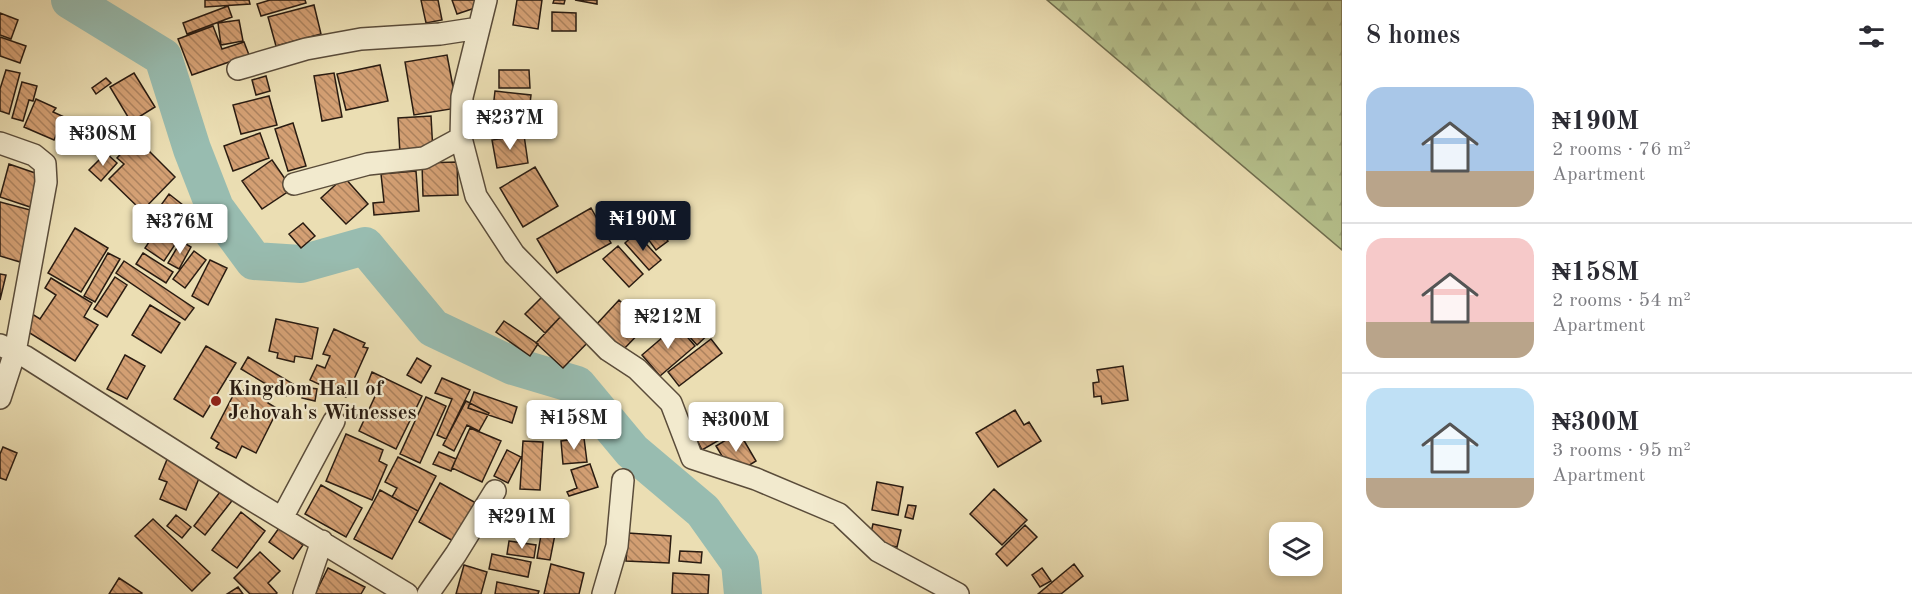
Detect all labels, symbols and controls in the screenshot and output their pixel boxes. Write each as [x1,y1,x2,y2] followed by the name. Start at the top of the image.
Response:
[1855,20,1888,53] icon: filters
[1366,23,1460,49] text: 8 homes
[468,100,552,151] pin: ₦237M
[476,109,544,129] text: ₦237M
[1552,109,1639,135] text: ₦190M
[1414,111,1486,183] icon: home
[61,116,145,167] pin: ₦308M
[69,125,137,145] text: ₦308M
[1552,140,1691,160] text: 2 rooms · 76 m²
[1552,165,1646,185] text: Apartment
[601,201,685,252] pin: ₦190M
[138,204,222,255] pin: ₦376M
[609,210,677,230] text: ₦190M
[146,213,214,233] text: ₦376M
[1552,260,1639,286] text: ₦158M
[1414,262,1486,334] icon: home
[1552,291,1691,311] text: 2 rooms · 54 m²
[626,299,710,350] pin: ₦212M
[634,308,702,328] text: ₦212M
[1552,316,1646,336] text: Apartment
[228,379,417,424] place label: Kingdom Hall of Jehovah's Witnesses
[209,394,223,408] marker: Kingdom Hall of Jehovah's Witnesses
[532,400,616,451] pin: ₦158M
[694,402,778,453] pin: ₦300M
[540,409,608,429] text: ₦158M
[1552,410,1639,436] text: ₦300M
[702,411,770,431] text: ₦300M
[1414,412,1486,484] icon: home
[1552,441,1691,461] text: 3 rooms · 95 m²
[1552,466,1646,486] text: Apartment
[480,499,564,550] pin: ₦291M
[488,508,556,528] text: ₦291M
[1269,522,1323,576] map controls
[1269,522,1323,576] button: layers

